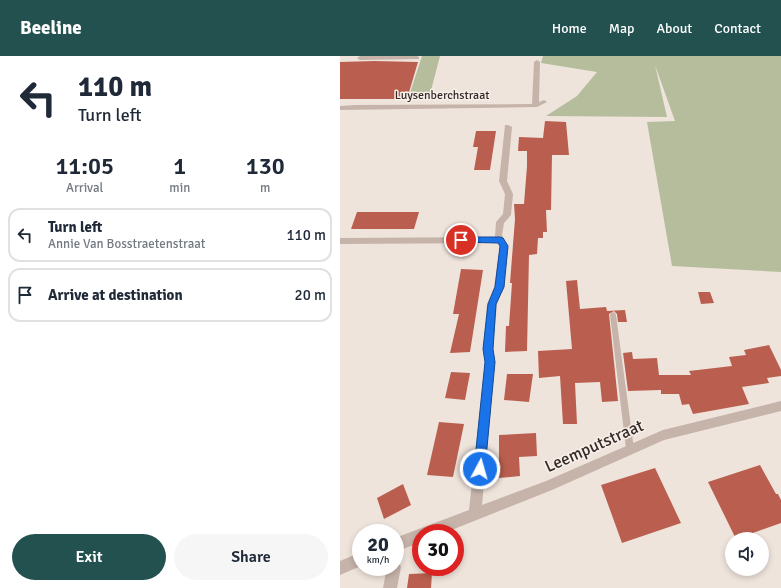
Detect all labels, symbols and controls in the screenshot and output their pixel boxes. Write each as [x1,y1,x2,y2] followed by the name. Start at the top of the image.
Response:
[20,16,82,40] text: Beeline
[552,20,587,37] text: Home
[609,20,634,37] text: Map
[656,20,692,37] text: About
[714,20,761,37] text: Contact
[78,70,152,104] text: 110 m
[12,72,64,124] icon: left
[395,88,489,103] street label: Luysenberchstraat
[78,104,141,126] text: Turn left
[55,151,114,181] text: 11:05
[173,151,186,181] text: 1
[246,151,285,181] text: 130
[66,180,103,196] text: Arrival
[169,180,190,196] text: min
[260,180,270,196] text: m
[48,218,102,236] text: Turn left
[444,223,478,257] pin
[14,224,36,246] icon: left
[286,226,326,244] text: 110 m
[450,229,472,251] icon: arrive
[48,236,205,252] text: Annie Van Bosstraetenstraat
[14,284,36,306] icon: arrive
[48,286,183,304] text: Arrive at destination
[295,286,326,304] text: 20 m
[541,415,647,477] street label: Leemputstraat
[459,448,501,490] position arrow
[412,524,464,576] speed limit sign: 30
[367,532,389,557] text: 20
[725,532,769,576] map controls
[725,532,769,576] button: sound
[12,534,166,580] button: Exit
[174,534,328,580] button: Share
[367,554,389,566] text: km/h

